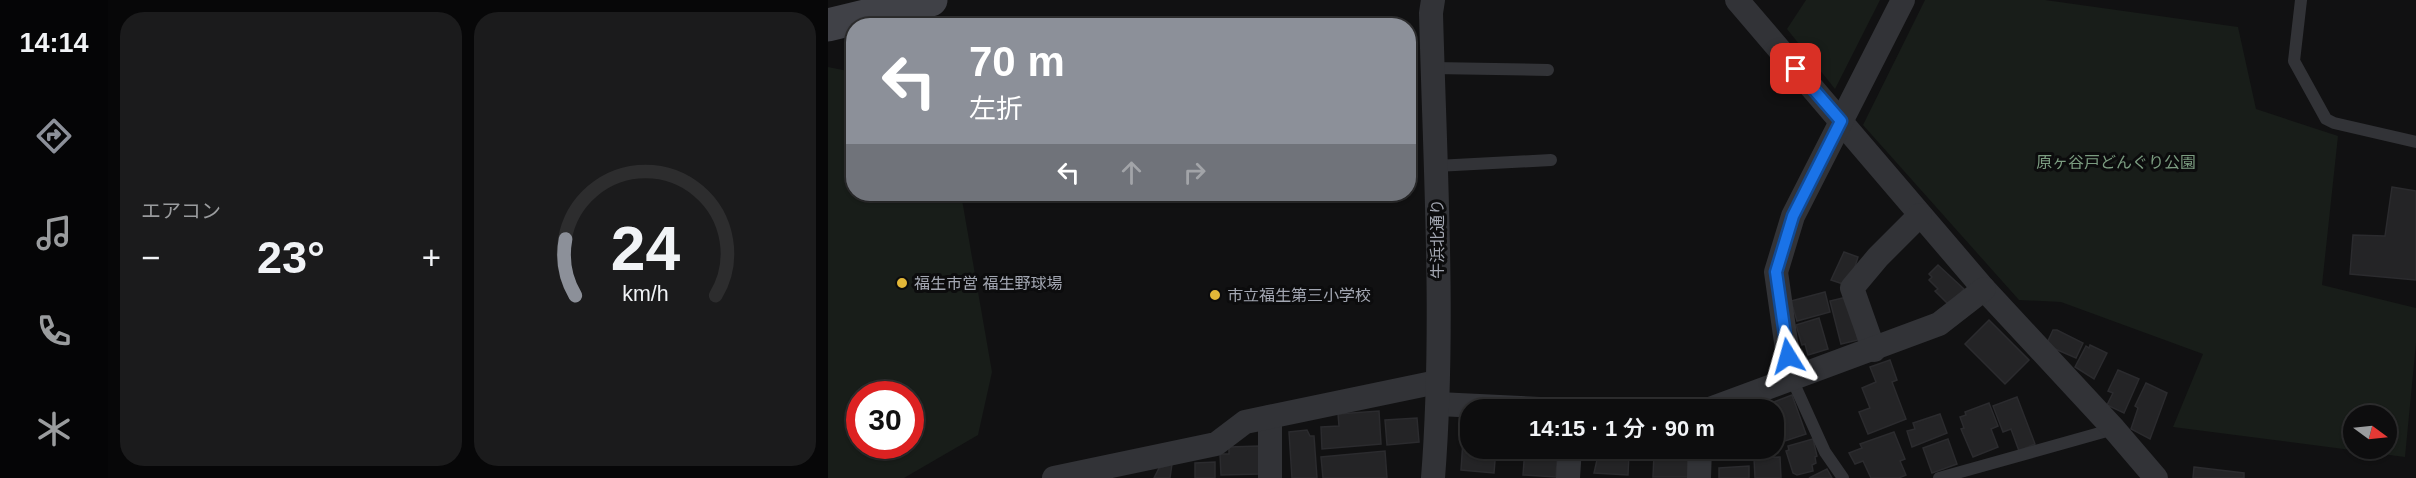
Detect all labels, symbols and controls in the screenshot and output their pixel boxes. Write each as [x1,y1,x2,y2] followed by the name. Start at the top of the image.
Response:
[19,28,89,58] text: 14:14
[969,38,1065,85] text: 70 m
[870,42,948,120] icon: left
[1770,43,1821,94] pin
[1779,52,1812,85] icon: arrive
[969,94,1023,124] text: 左折
[33,115,75,157] icon: directions
[2036,154,2196,171] park label: 原ヶ谷戸どんぐり公園
[1052,156,1085,189] icon: left
[1115,156,1148,189] icon: ahead
[1178,156,1211,189] icon: right
[1429,199,1446,279] street label: 牛浜北通り
[141,200,221,222] text: エアコン
[33,212,75,254] icon: music
[610,214,680,283] text: 24
[257,232,325,283] text: 23°
[141,239,160,276] text: −
[422,239,441,276] text: +
[914,275,1062,292] place label: 福生市営 福生野球場
[895,276,909,290] marker: 福生市営 福生野球場
[622,282,668,306] text: km/h
[1227,287,1371,304] place label: 市立福生第三小学校
[1208,288,1222,302] marker: 市立福生第三小学校
[33,310,75,352] icon: phone
[1756,324,1820,388] position arrow
[846,381,924,459] speed limit sign: 30
[2343,405,2397,459] north arrow
[2343,405,2397,459] map controls
[33,408,75,450] icon: climate
[1529,416,1715,441] text: 14:15 · 1 分 · 90 m

